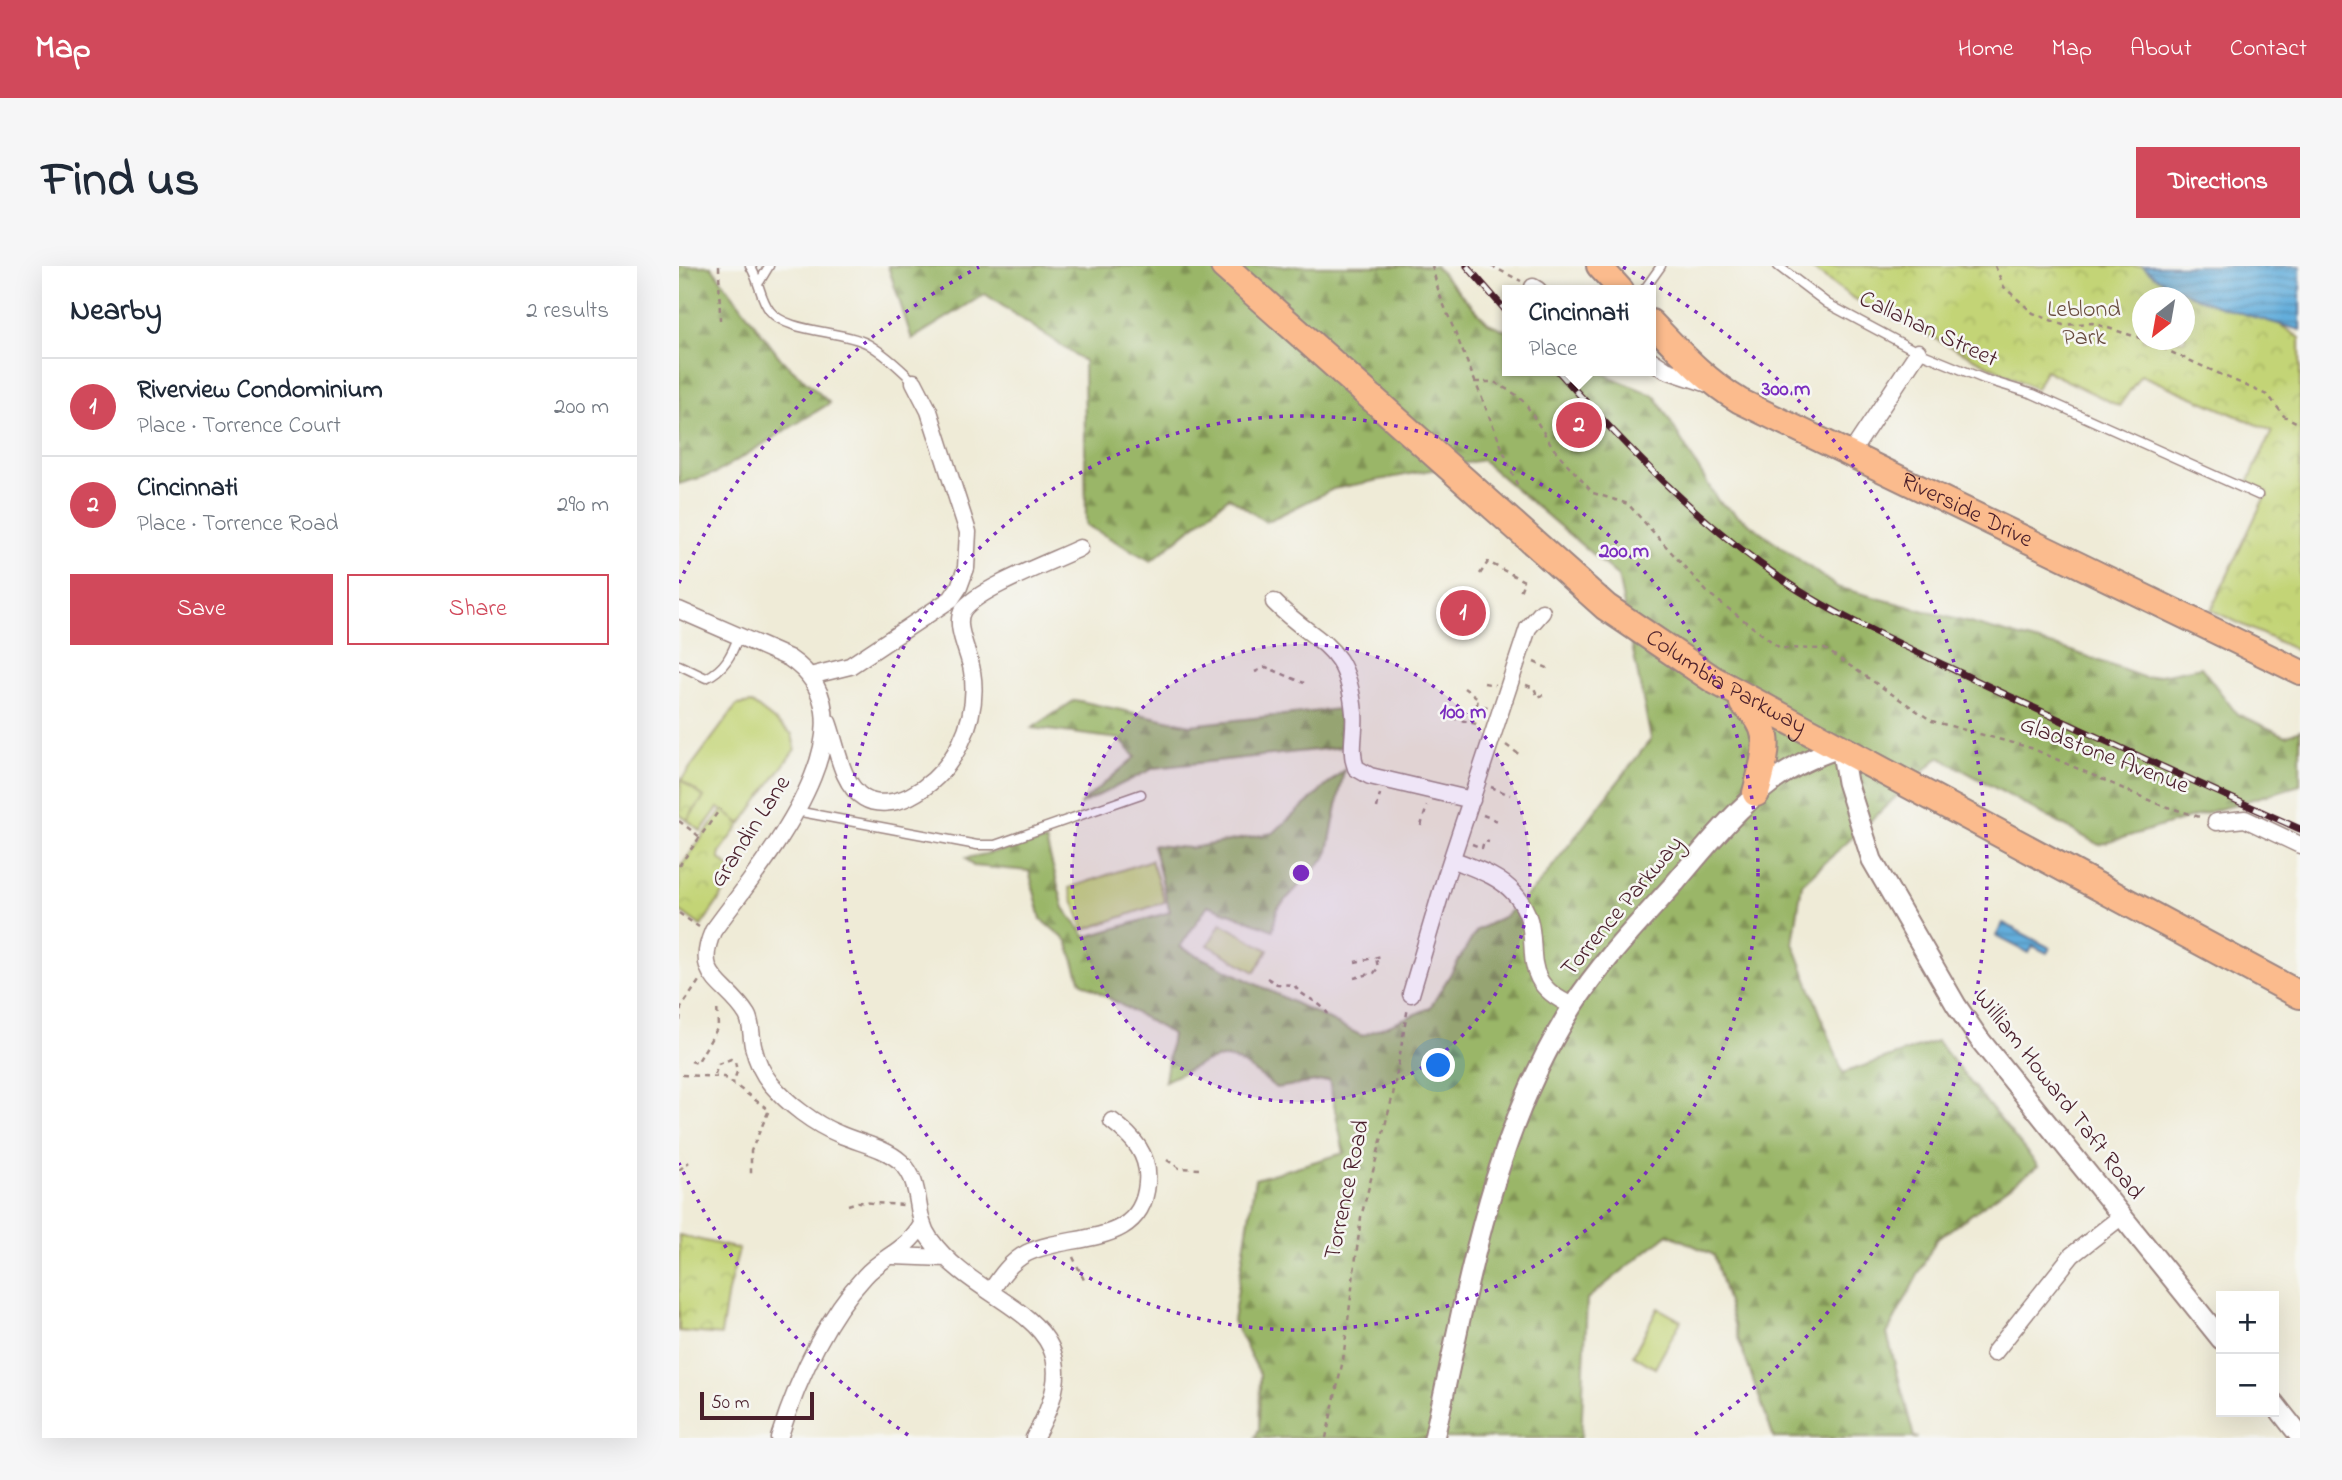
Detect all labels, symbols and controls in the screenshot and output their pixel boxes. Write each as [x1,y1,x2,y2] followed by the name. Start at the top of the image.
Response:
[35,25,91,73] text: Map
[1958,32,2014,67] text: Home
[2052,32,2092,67] text: Map
[2130,32,2192,67] text: About
[2230,32,2307,67] text: Contact
[42,146,199,218] text: Find us
[2136,147,2300,218] button: Directions
[1853,282,2003,378] street label: Callahan Street
[1502,285,1656,376] popup
[2132,287,2195,350] north arrow
[70,290,162,334] text: Nearby
[2047,293,2121,356] park label: Leblond Park
[526,295,609,328] text: 2 results
[1528,295,1630,333] text: Cincinnati
[1528,333,1577,366] text: Place
[137,372,383,410] text: Riverview Condominium
[1761,375,1810,405] text: 300 m
[89,391,97,424] text: 1
[554,391,609,424] text: 200 m
[1556,399,1602,451] pin: 2
[137,410,341,443] text: Place · Torrence Court
[1895,464,2039,558] street label: Riverside Drive
[137,470,238,508] text: Cincinnati
[87,489,99,522] text: 2
[557,489,609,522] text: 290 m
[137,508,339,541] text: Place · Torrence Road
[1598,537,1649,567] text: 200 m
[70,574,333,645] button: Save
[347,574,609,645] button: Share
[1440,587,1486,639] pin: 1
[1638,621,1813,745] street label: Columbia Parkway
[1440,698,1486,728] text: 100 m
[2014,708,2194,804] street label: Gladstone Avenue
[702,769,800,895] street label: Grandin Lane
[1553,829,1694,986] street label: Torrence Parkway
[1289,861,1313,885] centre of rings
[1964,982,2152,1208] street label: William Howard Taft Road
[1421,1048,1455,1082] your location
[1316,1116,1380,1263] street label: Torrence Road
[2216,1291,2279,1417] map controls
[2216,1291,2279,1354] button: +
[2216,1354,2279,1417] button: −
[700,1389,814,1421] scale bar
[711,1390,750,1417] text: 50 m

